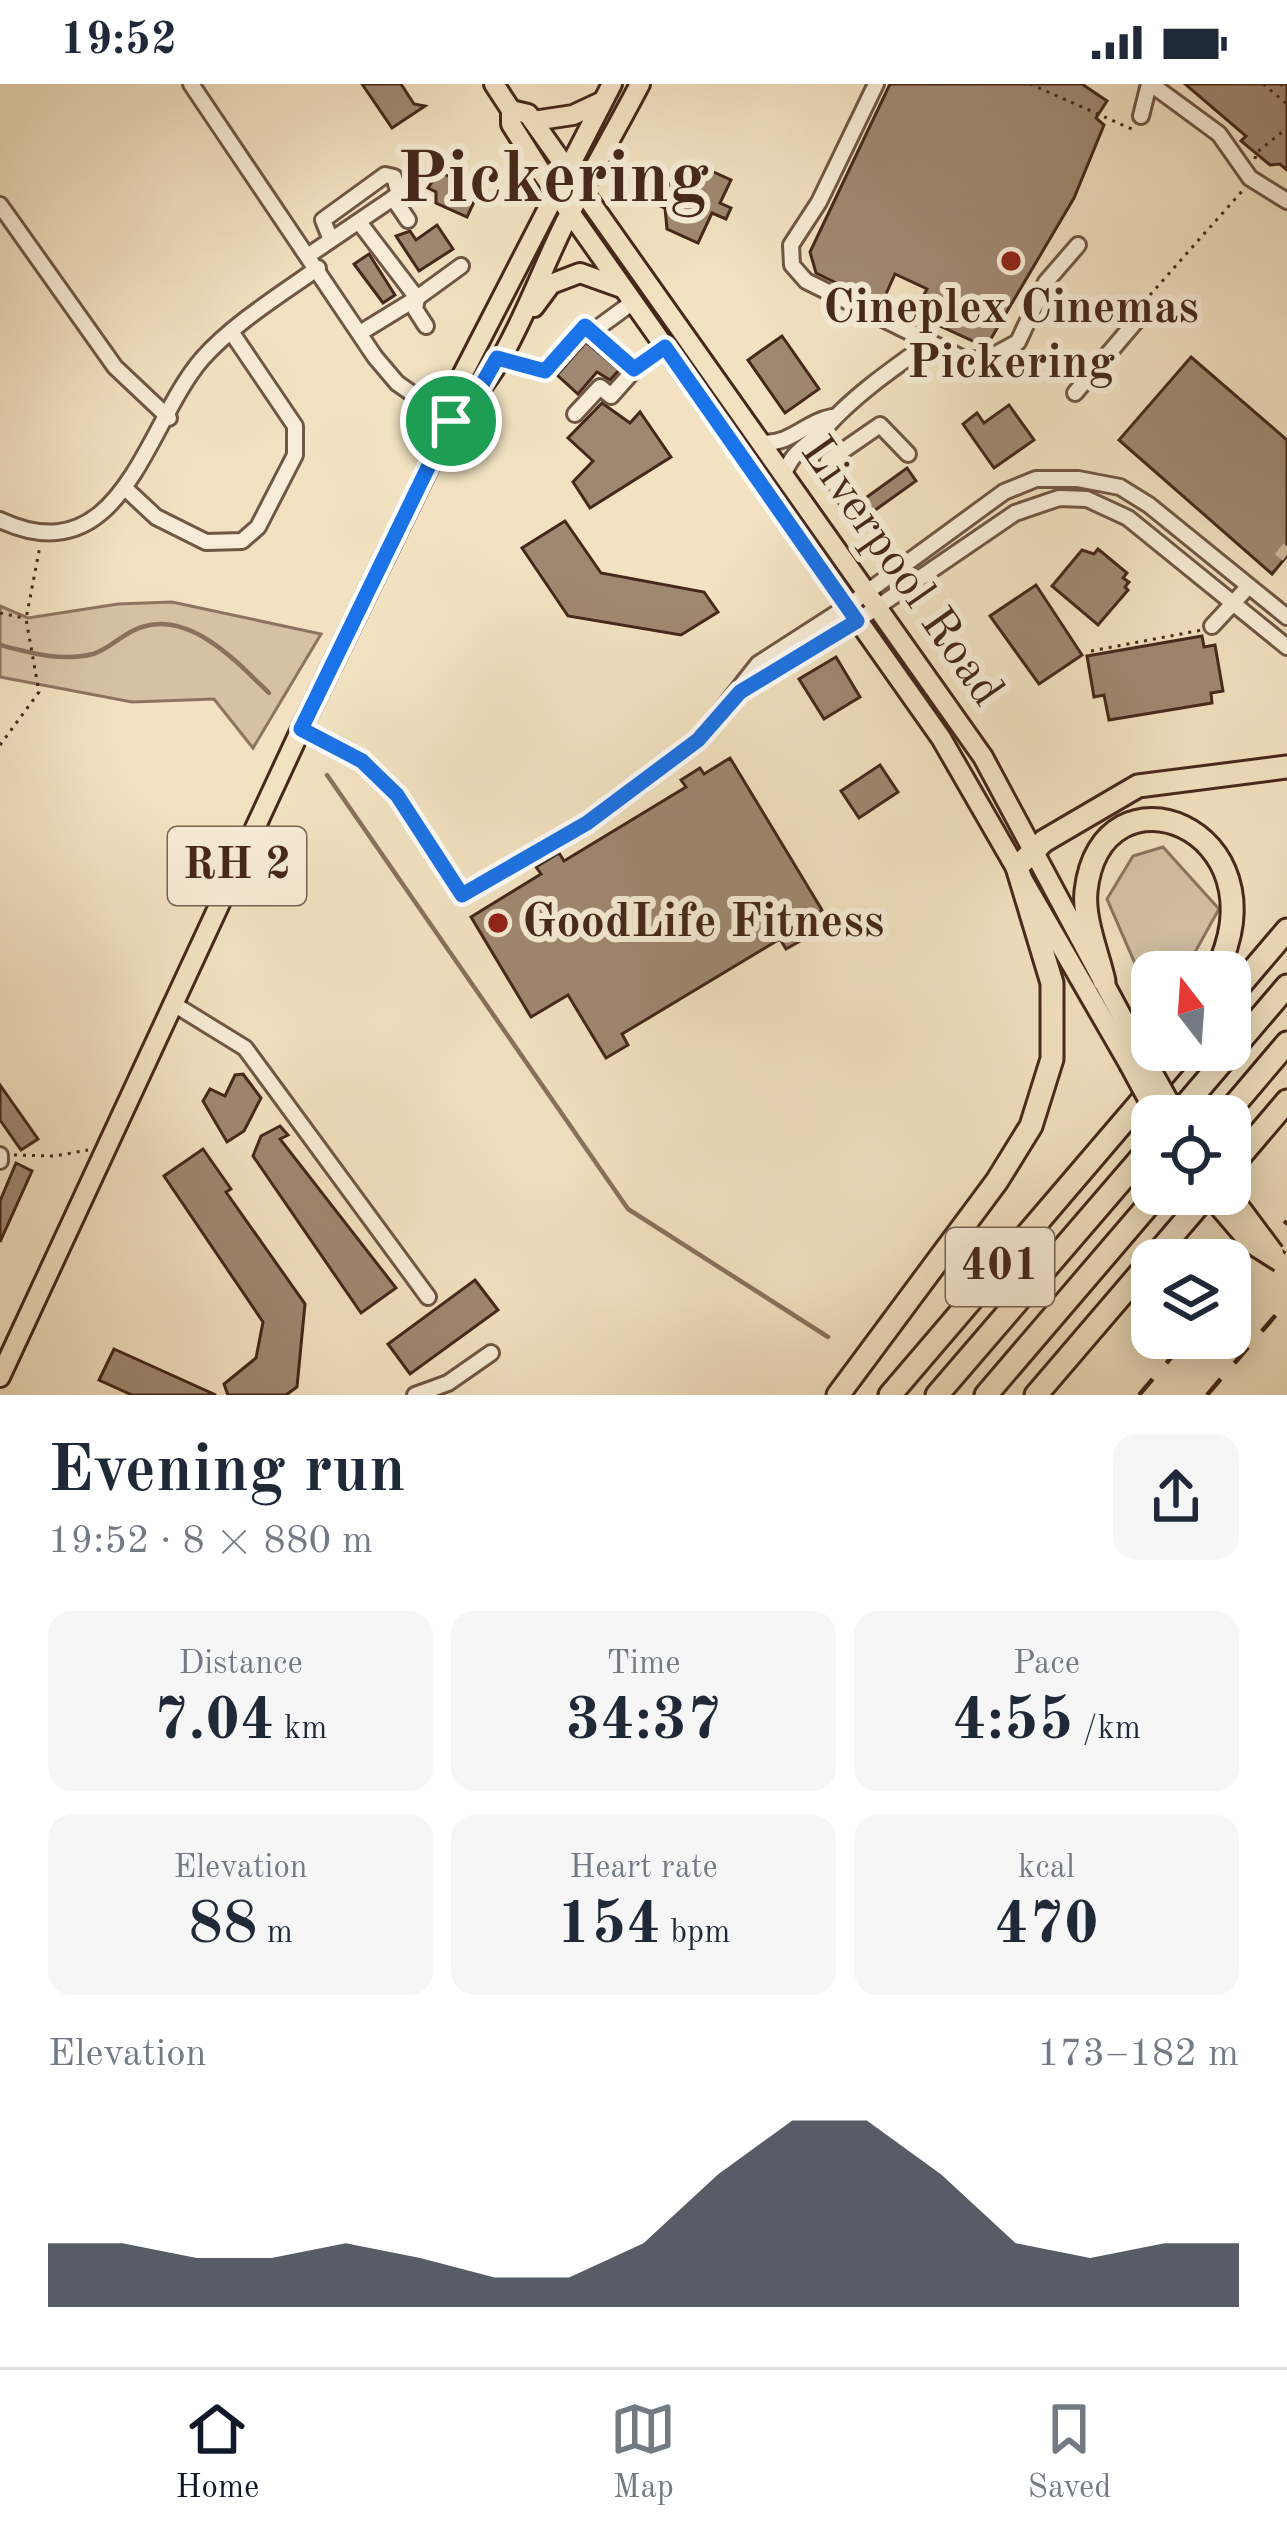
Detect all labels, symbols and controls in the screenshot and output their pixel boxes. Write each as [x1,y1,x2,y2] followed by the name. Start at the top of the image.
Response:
[60,19,177,64] text: 19:52
[397,146,709,218] district label: Pickering
[998,248,1024,274] marker: Cineplex Cinemas Pickering
[823,285,1199,388] place label: Cineplex Cinemas Pickering
[400,370,502,472] pin
[418,388,484,454] icon: arrive
[791,429,1011,715] street label: Liverpool Road
[168,827,306,905] road number: RH 2
[522,899,885,947] place label: GoodLife Fitness
[485,910,511,936] marker: GoodLife Fitness
[1131,951,1251,1071] north arrow
[1131,951,1251,1359] map controls
[1131,1095,1251,1215] button: locate
[946,1228,1054,1306] road number: 401
[1131,1239,1251,1359] button: layers
[1113,1434,1239,1560] button: share
[48,1440,406,1506] text: Evening run
[48,1522,373,1561] text: 19:52 · 8 × 880 m
[178,1648,303,1681] text: Distance
[607,1648,680,1681] text: Time
[1013,1648,1080,1681] text: Pace
[154,1692,275,1752] text: 7.04
[566,1692,722,1752] text: 34:37
[952,1692,1073,1752] text: 4:55
[275,1713,327,1746] text: km
[1073,1713,1141,1746] text: /km
[173,1852,308,1885] text: Elevation
[569,1852,718,1885] text: Heart rate
[1018,1852,1075,1885] text: kcal
[188,1896,258,1956] text: 88
[557,1896,661,1956] text: 154
[994,1896,1099,1956] text: 470
[258,1917,293,1950] text: m
[661,1917,730,1950] text: bpm
[48,2035,207,2074] text: Elevation
[1037,2035,1239,2074] text: 173–182 m
[176,2396,259,2509] tab: Home
[610,2396,676,2509] tab: Map
[1027,2396,1111,2509] tab: Saved

